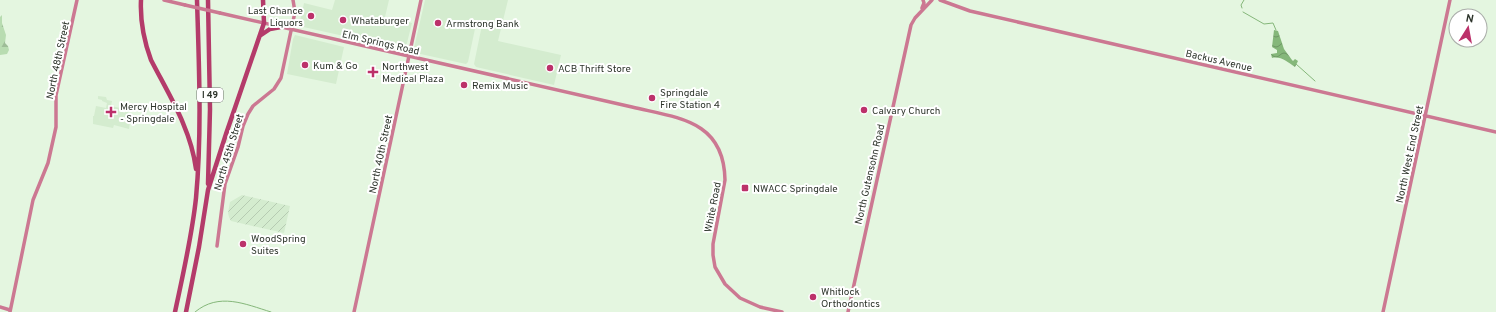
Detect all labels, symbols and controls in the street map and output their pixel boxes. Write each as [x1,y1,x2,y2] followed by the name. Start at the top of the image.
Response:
[248,5,303,30] place label: Last Chance Liquors
[1448,8,1488,48] north arrow
[306,11,316,21] marker: Last Chance Liquors
[1465,12,1475,27] text: N
[338,15,348,25] marker: Whataburger
[351,15,409,28] place label: Whataburger
[433,18,443,28] marker: Armstrong Bank
[446,18,519,31] place label: Armstrong Bank
[44,20,73,101] street label: North 48th Street
[341,28,421,59] street label: Elm Springs Road
[1184,47,1253,75] street label: Backus Avenue
[300,60,310,70] marker: Kum & Go
[313,60,358,73] place label: Kum & Go
[382,61,443,86] place label: Northwest Medical Plaza
[545,63,555,73] marker: ACB Thrift Store
[558,63,631,76] place label: ACB Thrift Store
[367,66,379,78] marker: Northwest Medical Plaza
[459,80,469,90] marker: Remix Music
[472,80,528,93] place label: Remix Music
[660,87,720,112] place label: Springdale Fire Station 4
[197,88,223,102] road number: I 49
[647,93,657,103] marker: Springdale Fire Station 4
[120,101,187,126] place label: Mercy Hospital - Springdale
[1394,104,1427,204] street label: North West End Street
[859,105,869,115] marker: Calvary Church
[872,105,940,118] place label: Calvary Church
[105,106,117,118] marker: Mercy Hospital - Springdale
[212,112,247,192] street label: North 45th Street
[367,114,396,195] street label: North 40th Street
[853,123,888,226] street label: North Gutensohn Road
[702,181,725,234] street label: White Road
[740,183,750,193] marker: NWACC Springdale
[753,183,838,196] place label: NWACC Springdale
[251,233,306,258] place label: WoodSpring Suites
[238,239,248,249] marker: WoodSpring Suites
[821,286,880,311] place label: Whitlock Orthodontics
[808,292,818,302] marker: Whitlock Orthodontics

